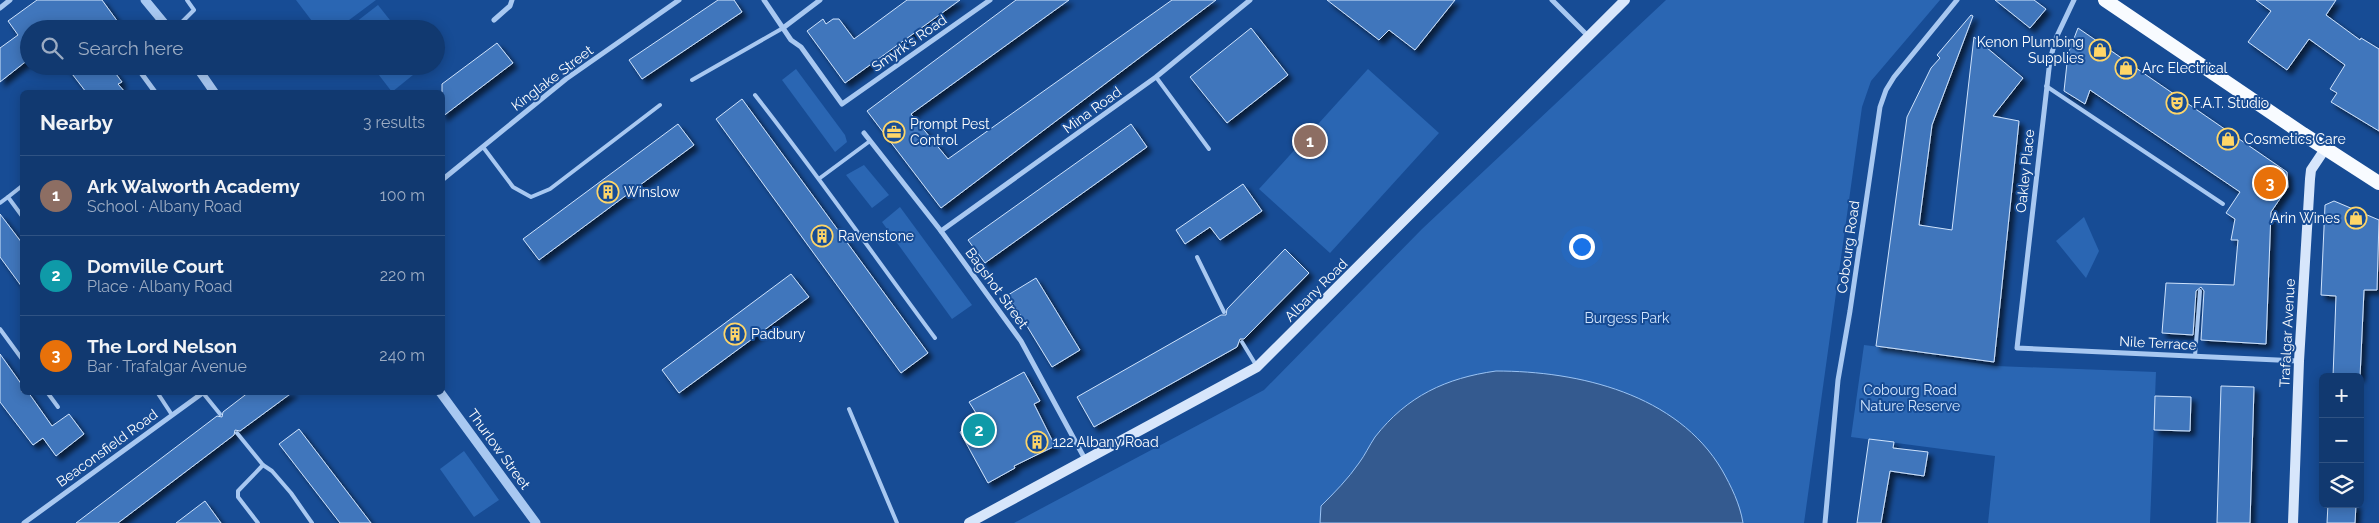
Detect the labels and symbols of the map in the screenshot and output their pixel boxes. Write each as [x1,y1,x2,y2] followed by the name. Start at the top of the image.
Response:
[868,11,950,75] street label: Smyrk's Road
[1977,34,2084,66] place label: Kenon Plumbing Supplies
[2088,38,2112,62] shop icon: Kenon Plumbing Supplies
[508,42,596,114] street label: Kinglake Street
[2114,56,2138,80] shop icon: Arc Electrical
[2142,60,2228,76] place label: Arc Electrical
[1060,83,1124,137] street label: Mina Road
[2165,91,2189,115] theatre icon: F.A.T. Studio
[2193,95,2269,111] place label: F.A.T. Studio
[910,116,990,148] place label: Prompt Pest Control
[882,120,906,144] office icon: Prompt Pest Control
[1294,122,1326,160] pin: 1
[2216,127,2240,151] shop icon: Cosmetics Care
[2013,128,2037,214] street label: Oakley Place
[2244,131,2346,147] place label: Cosmetics Care
[2254,164,2286,202] pin: 3
[596,180,620,204] building icon: Winslow
[624,184,681,200] place label: Winslow
[1834,199,1862,295] street label: Cobourg Road
[2344,206,2368,230] shop icon: Arin Wines
[2270,210,2340,226] place label: Arin Wines
[810,224,834,248] building icon: Ravenstone
[838,228,914,244] place label: Ravenstone
[1569,234,1595,260] your location
[962,245,1032,332] street label: Bagshot Street
[1281,255,1351,325] street label: Albany Road
[2276,278,2298,388] street label: Trafalgar Avenue
[1585,310,1670,326] park label: Burgess Park
[723,322,747,346] building icon: Padbury
[751,326,806,342] place label: Padbury
[2119,333,2197,353] street label: Nile Terrace
[1860,382,1960,414] park label: Cobourg Road Nature Reserve
[53,406,161,490] street label: Beaconsfield Road
[465,406,534,492] street label: Thurlow Street
[963,411,995,449] pin: 2
[1025,430,1049,454] building icon: 122 Albany Road
[1053,434,1159,450] place label: 122 Albany Road

